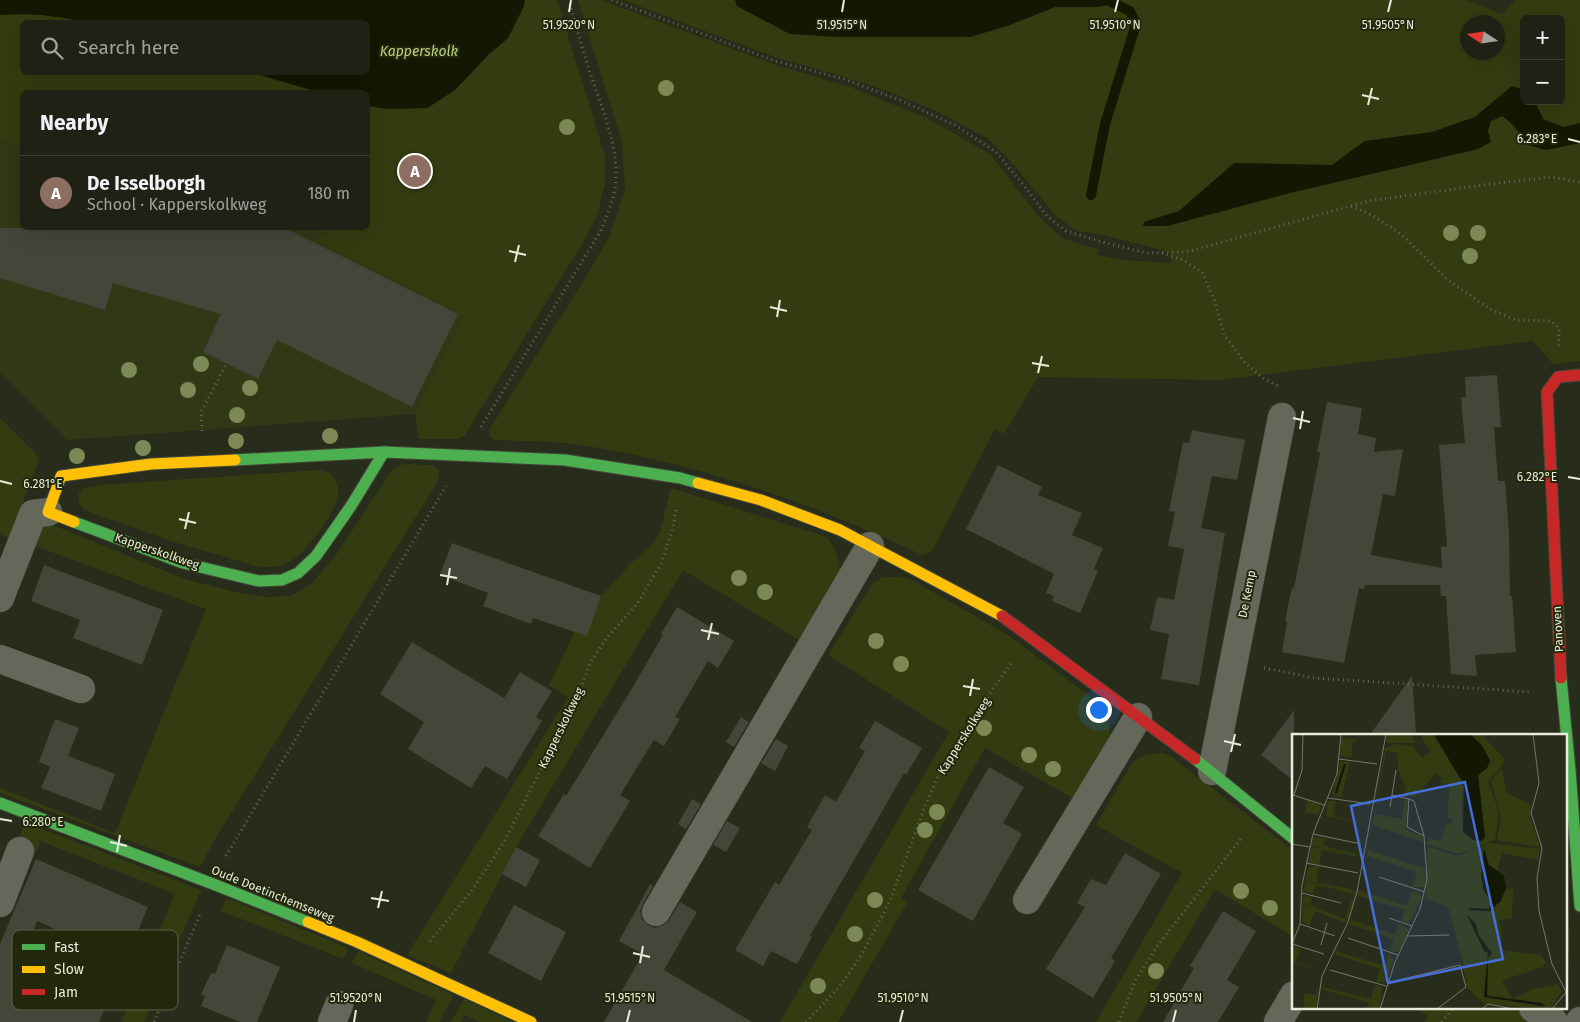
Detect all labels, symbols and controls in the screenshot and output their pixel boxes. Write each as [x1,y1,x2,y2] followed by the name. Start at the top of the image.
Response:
[1460,15,1505,60] north arrow
[1520,15,1565,105] map controls
[1520,15,1565,60] button: +
[543,18,595,32] text: 51.9520°N
[817,18,867,32] text: 51.9515°N
[1089,18,1141,32] text: 51.9510°N
[1362,18,1414,32] text: 51.9505°N
[20,20,370,75] search box
[38,34,66,62] icon: search
[78,36,179,59] text: Search here
[380,43,459,60] water label: Kapperskolk
[1520,60,1565,105] button: −
[40,110,108,136] text: Nearby
[1517,132,1557,146] text: 6.283°E
[399,152,431,190] pin: A
[87,172,206,195] text: De Isselborgh
[51,184,61,203] text: A
[307,184,350,203] text: 180 m
[87,195,266,214] text: School · Kapperskolkweg
[1517,470,1557,484] text: 6.282°E
[23,477,63,491] text: 6.281°E
[113,530,202,572] street label: Kapperskolkweg
[1236,569,1258,619] street label: De Kemp
[1550,606,1566,652] street label: Panoven
[535,684,587,771] street label: Kapperskolkweg
[935,694,994,777] street label: Kapperskolkweg
[1086,697,1112,723] your location
[1292,734,1568,1010] inset map
[22,815,64,829] text: 6.280°E
[209,863,337,925] street label: Oude Doetinchemseweg
[12,930,178,1010] legend
[54,939,80,956] text: Fast
[54,961,84,978] text: Slow
[54,984,78,1001] text: Jam
[330,991,382,1005] text: 51.9520°N
[605,991,655,1005] text: 51.9515°N
[877,991,929,1005] text: 51.9510°N
[1150,991,1202,1005] text: 51.9505°N

